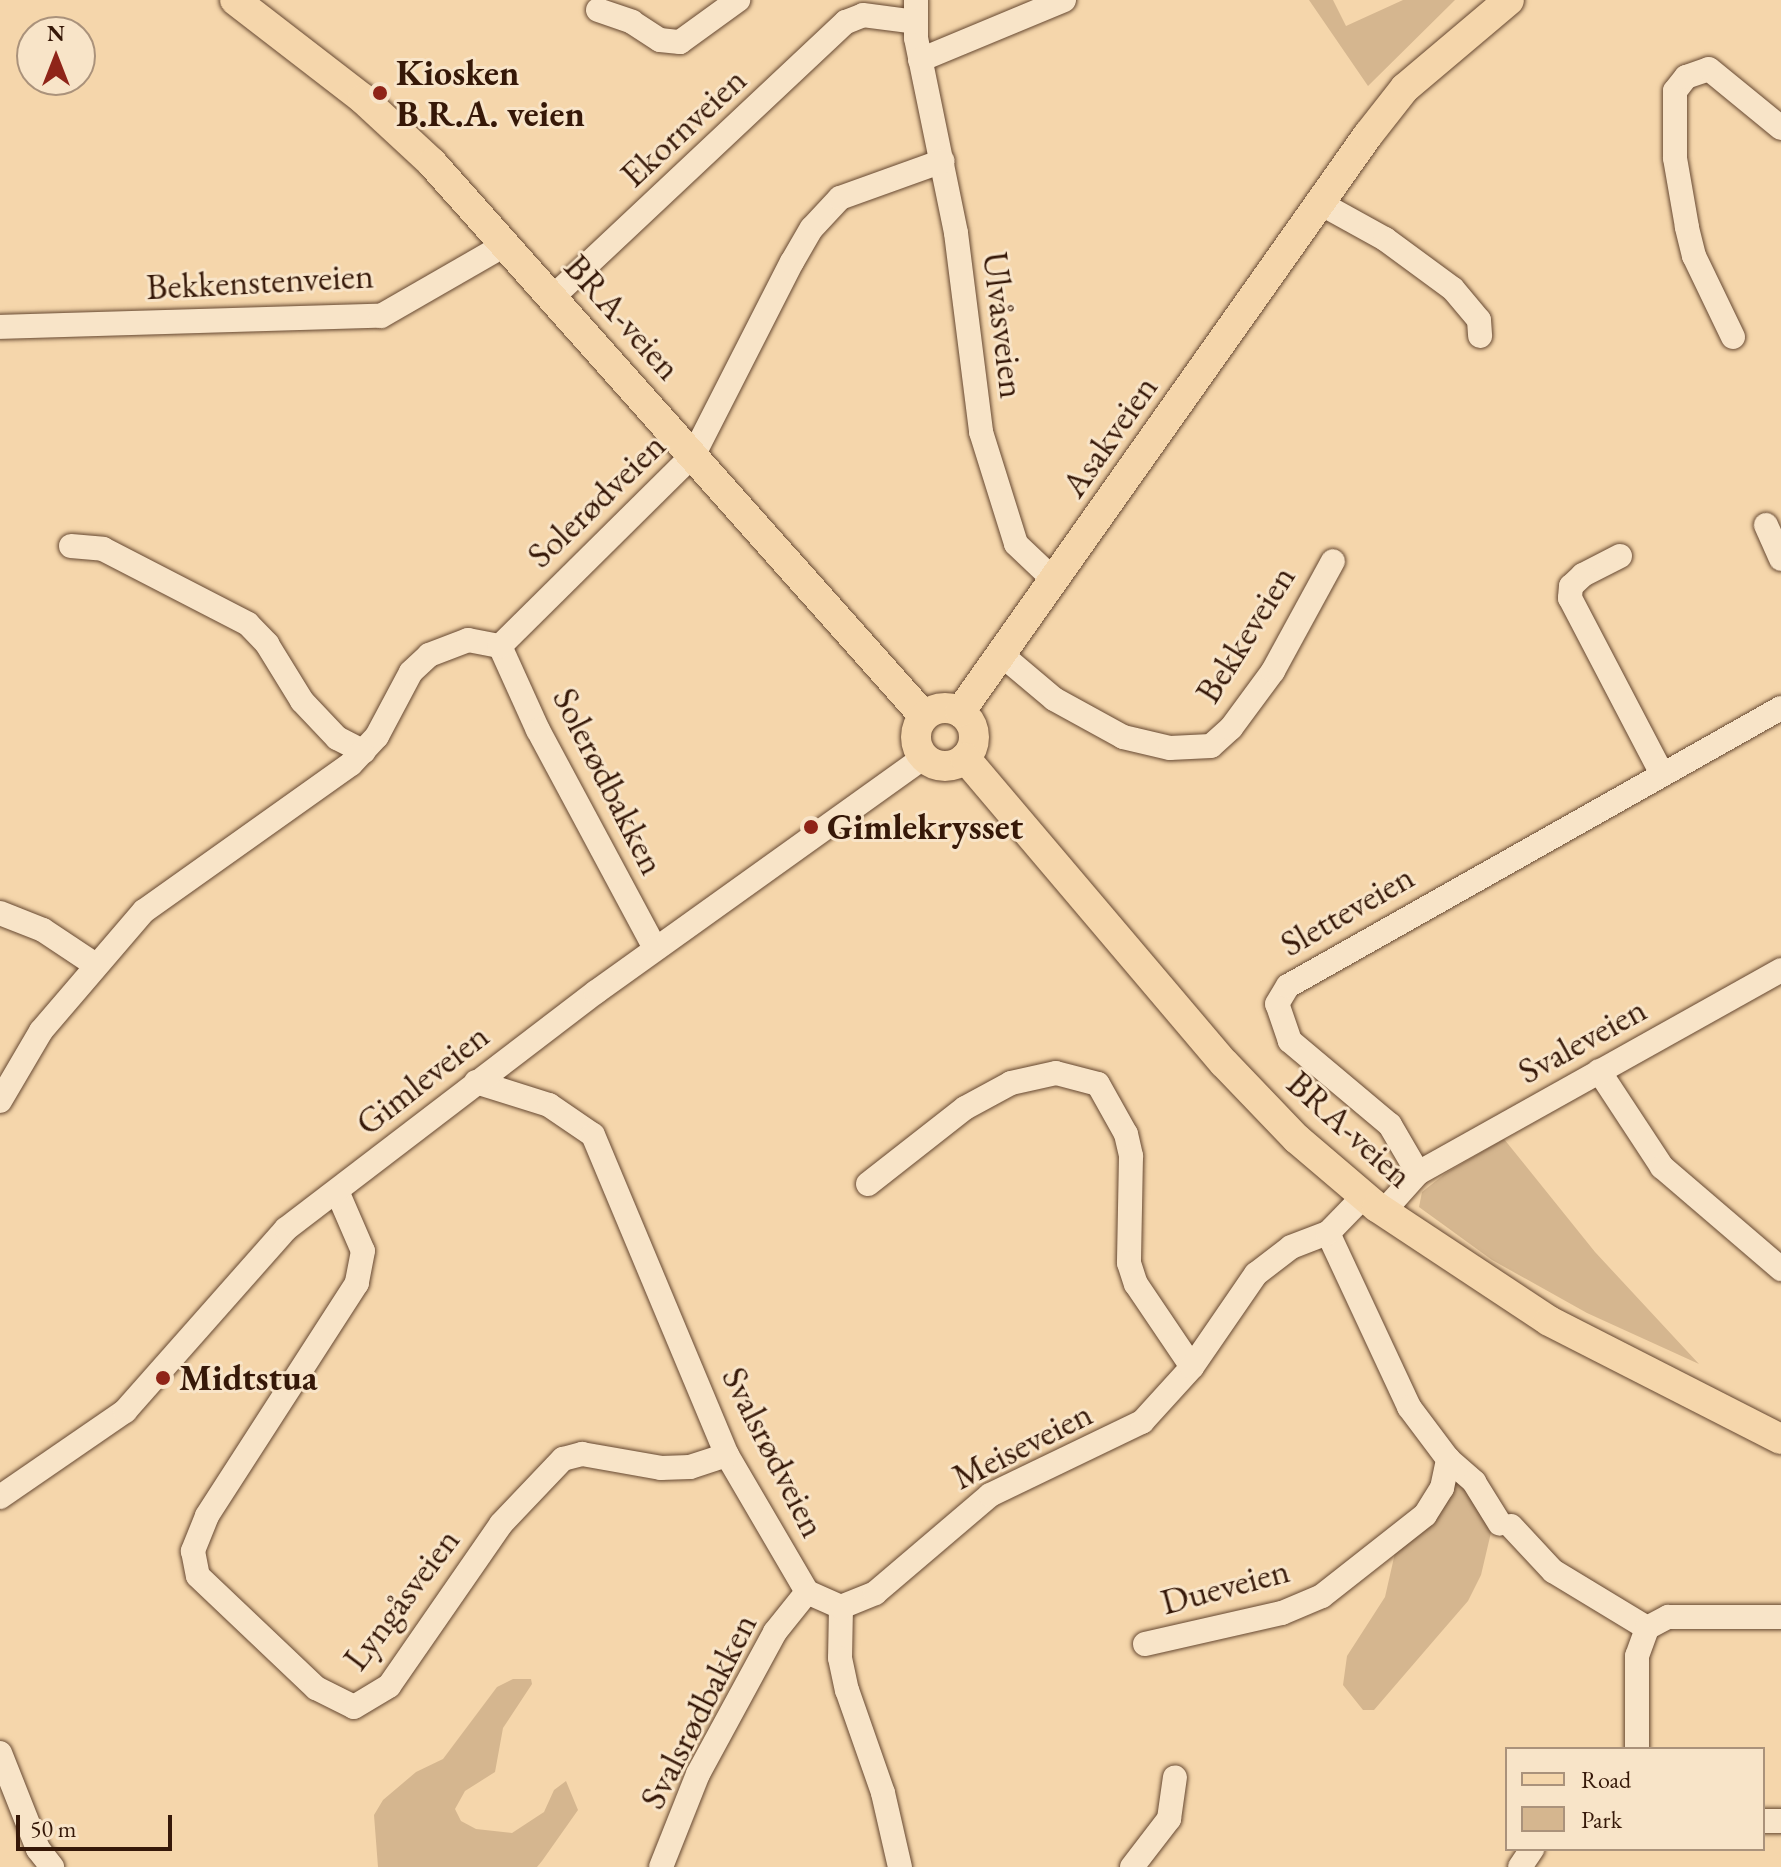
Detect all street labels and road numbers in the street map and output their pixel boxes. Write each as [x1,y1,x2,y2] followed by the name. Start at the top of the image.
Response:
[611,58,755,196] street label: Ekornveien
[555,245,691,389] street label: BRA-veien
[974,249,1034,401] street label: Ulvåsveien
[145,253,375,309] street label: Bekkenstenveien
[1052,367,1166,505] street label: Asakveien
[518,424,674,576] street label: Solerødveien
[1186,557,1304,711] street label: Bekkeveien
[544,681,674,881] street label: Solerødbakken
[1273,855,1421,965] street label: Sletteveien
[1510,987,1654,1093] street label: Svaleveien
[347,1014,497,1144] street label: Gimleveien
[1278,1061,1422,1197] street label: BRA-veien
[713,1360,835,1544] street label: Svalsrødveien
[945,1391,1099,1499] street label: Meiseveien
[334,1520,468,1678] street label: Lyngåsveien
[1156,1548,1294,1624] street label: Dueveien
[630,1606,766,1816] street label: Svalsrødbakken

